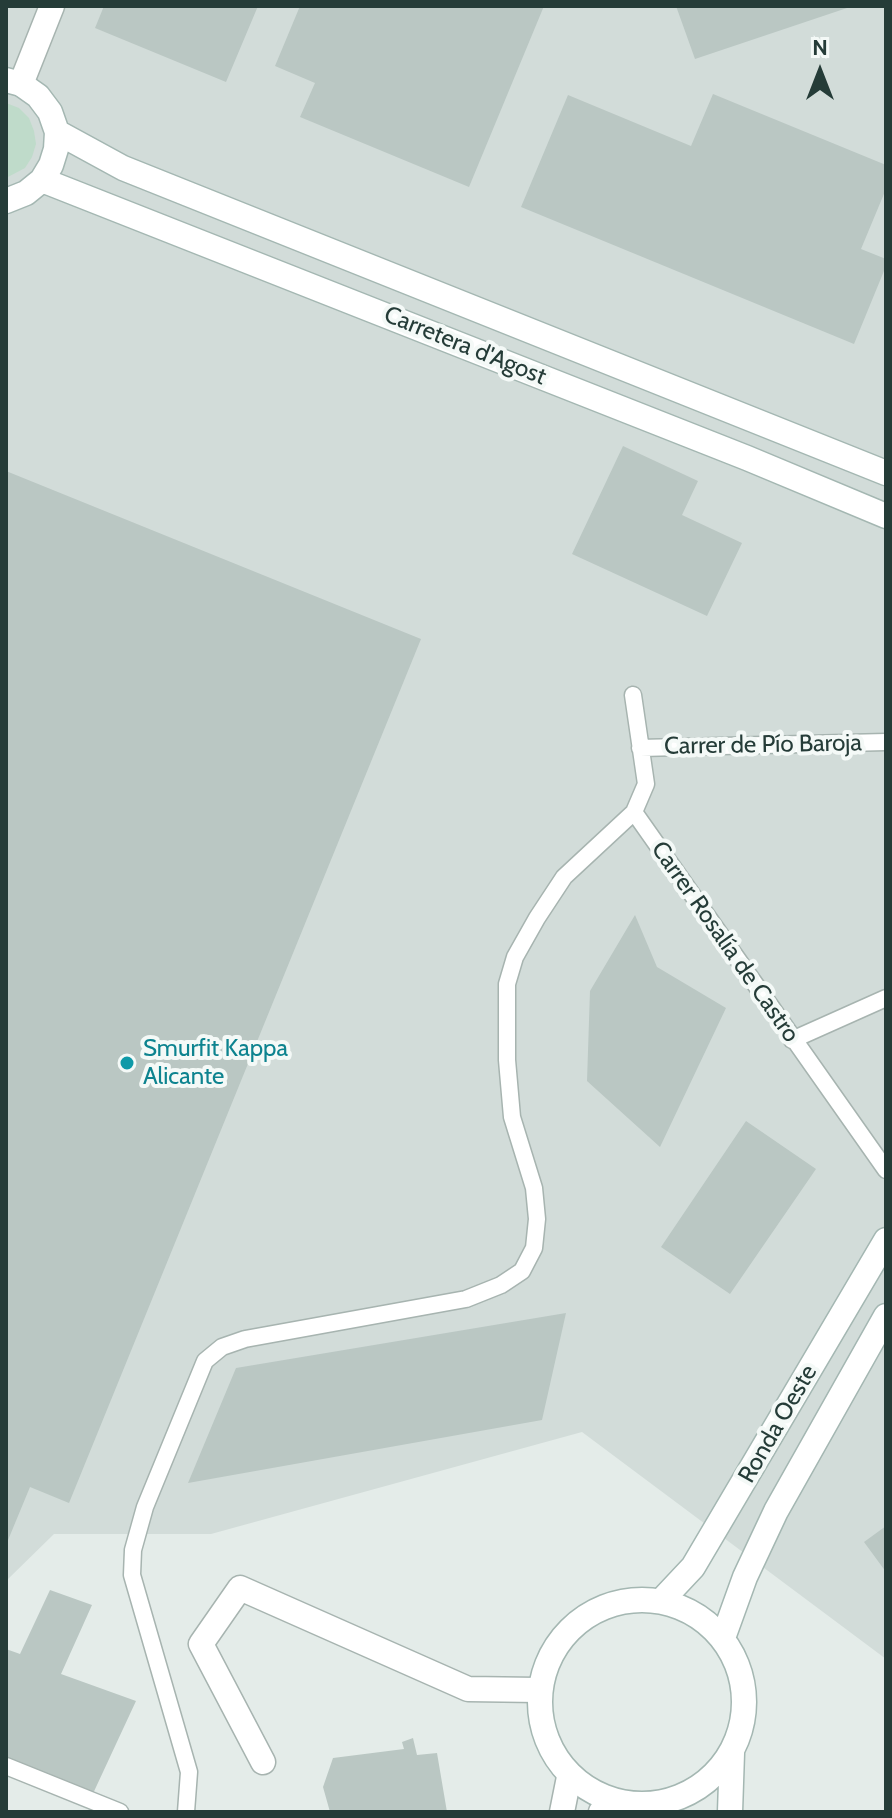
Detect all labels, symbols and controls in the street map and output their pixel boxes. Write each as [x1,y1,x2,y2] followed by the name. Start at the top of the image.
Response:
[780,32,860,112] north arrow
[812,34,828,61] text: N
[380,300,550,392] street label: Carretera d'Agost
[664,729,862,761] street label: Carrer de Pío Baroja
[645,836,805,1048] street label: Carrer Rosalía de Castro
[143,1035,288,1091] place label: Smurfit Kappa Alicante
[118,1054,136,1072] marker: Smurfit Kappa Alicante
[733,1360,823,1488] street label: Ronda Oeste

